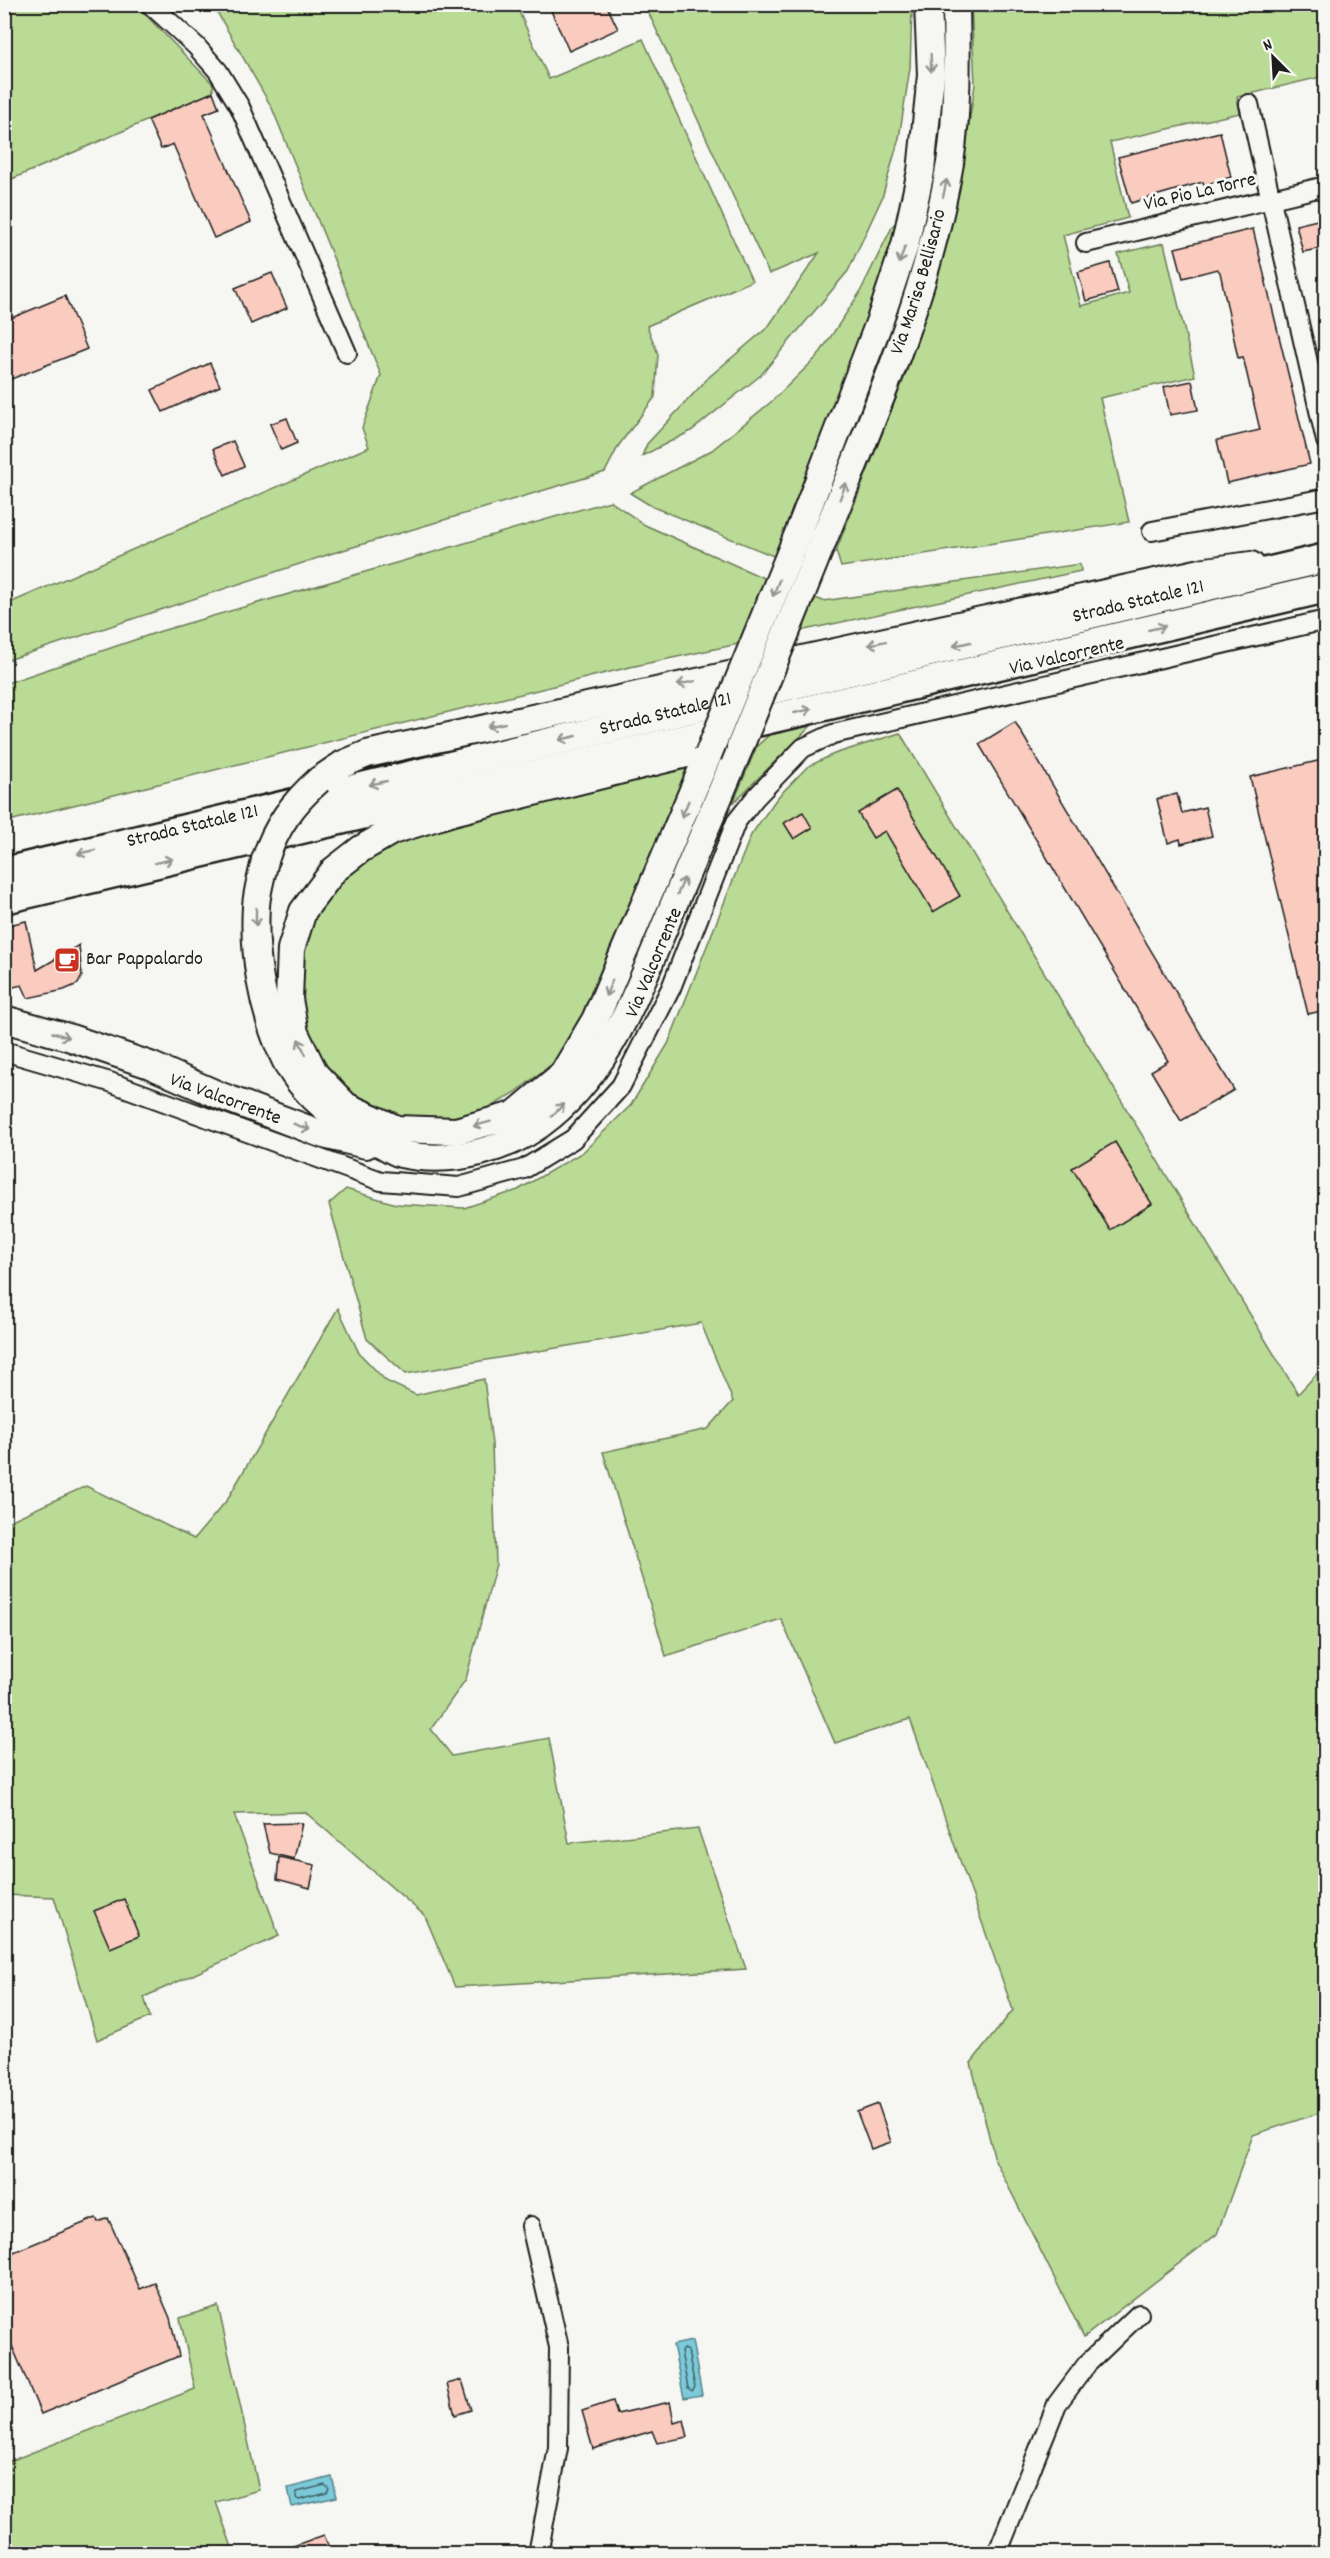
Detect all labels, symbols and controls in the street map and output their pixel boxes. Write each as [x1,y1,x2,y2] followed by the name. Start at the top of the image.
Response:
[1243,27,1303,87] north arrow
[1260,33,1276,58] text: N
[925,52,936,72] one-way arrow
[1141,166,1259,220] street label: Via Pio La Torre
[939,178,951,197] one-way arrow
[884,206,955,359] street label: Via Marisa Bellisario
[895,245,906,264] one-way arrow
[838,483,849,501] one-way arrow
[1070,573,1207,632] street label: Strada Statale 121
[770,578,781,597] one-way arrow
[1147,621,1166,633] one-way arrow
[1007,630,1127,684] street label: Via Valcorrente
[868,638,887,649] one-way arrow
[953,639,972,651] one-way arrow
[677,678,696,689] one-way arrow
[597,686,734,744] street label: Strada Statale 121
[793,705,812,716] one-way arrow
[486,720,506,731] one-way arrow
[559,733,578,744] one-way arrow
[369,778,389,789] one-way arrow
[124,798,261,856] street label: Strada Statale 121
[679,799,690,817] one-way arrow
[77,847,96,859] one-way arrow
[154,855,173,867] one-way arrow
[677,877,688,895] one-way arrow
[619,903,691,1022] street label: Via Valcorrente
[250,907,262,927] one-way arrow
[52,945,82,975] cafe icon: Bar Pappalardo
[86,946,203,974] place label: Bar Pappalardo
[602,979,613,997] one-way arrow
[51,1030,70,1041] one-way arrow
[296,1039,307,1057] one-way arrow
[165,1067,285,1133] street label: Via Valcorrente
[550,1102,565,1117] one-way arrow
[473,1118,492,1130] one-way arrow
[292,1122,311,1133] one-way arrow

